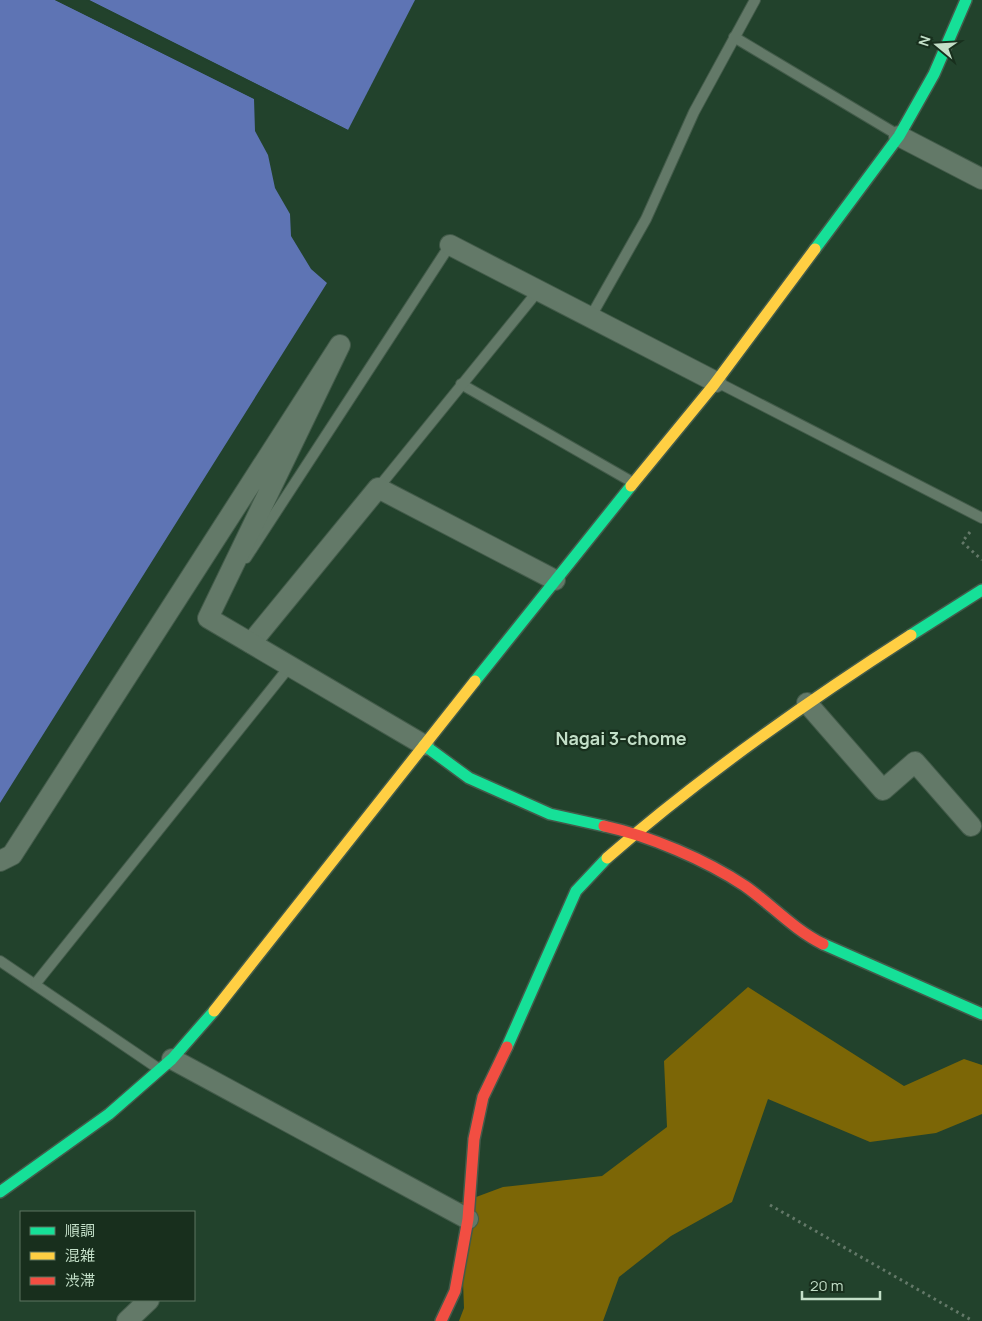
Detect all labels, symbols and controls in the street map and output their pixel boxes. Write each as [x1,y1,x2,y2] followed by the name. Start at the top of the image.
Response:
[912,20,962,70] north arrow
[914,33,935,49] text: N
[555,726,687,750] district label: Nagai 3-chome
[20,1211,195,1301] legend
[65,1220,95,1241] text: 順調
[65,1245,95,1266] text: 混雑
[802,1268,880,1300] scale bar
[65,1270,95,1291] text: 渋滞
[810,1275,843,1296] text: 20 m

